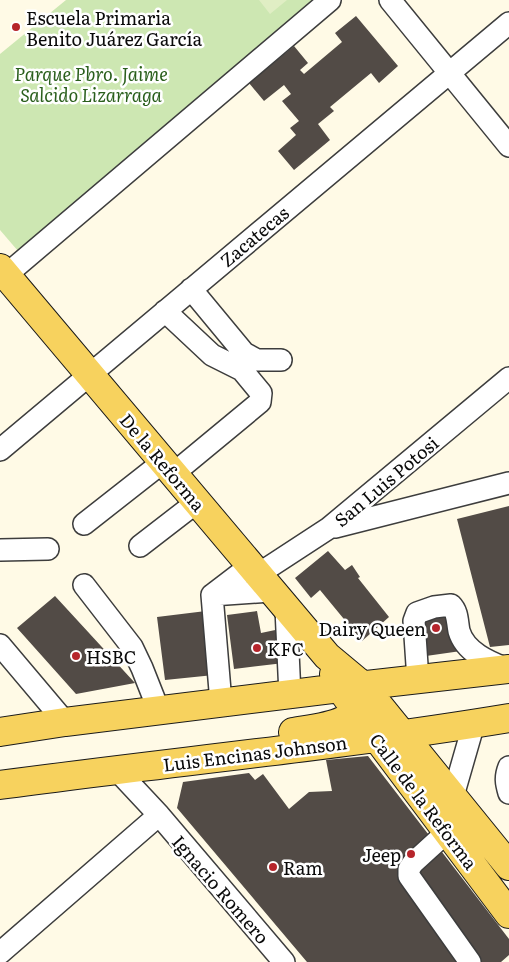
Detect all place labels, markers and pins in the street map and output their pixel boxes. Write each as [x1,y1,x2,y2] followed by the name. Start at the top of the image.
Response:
[26,4,202,52] place label: Escuela Primaria Benito Juárez García
[10,21,22,33] marker: Escuela Primaria Benito Juárez García
[319,615,426,642] place label: Dairy Queen
[430,622,442,634] marker: Dairy Queen
[267,635,304,662] place label: KFC
[251,642,263,654] marker: KFC
[86,643,136,670] place label: HSBC
[70,650,82,662] marker: HSBC
[362,841,401,868] place label: Jeep
[405,848,417,860] marker: Jeep
[283,854,323,881] place label: Ram
[267,861,279,873] marker: Ram

